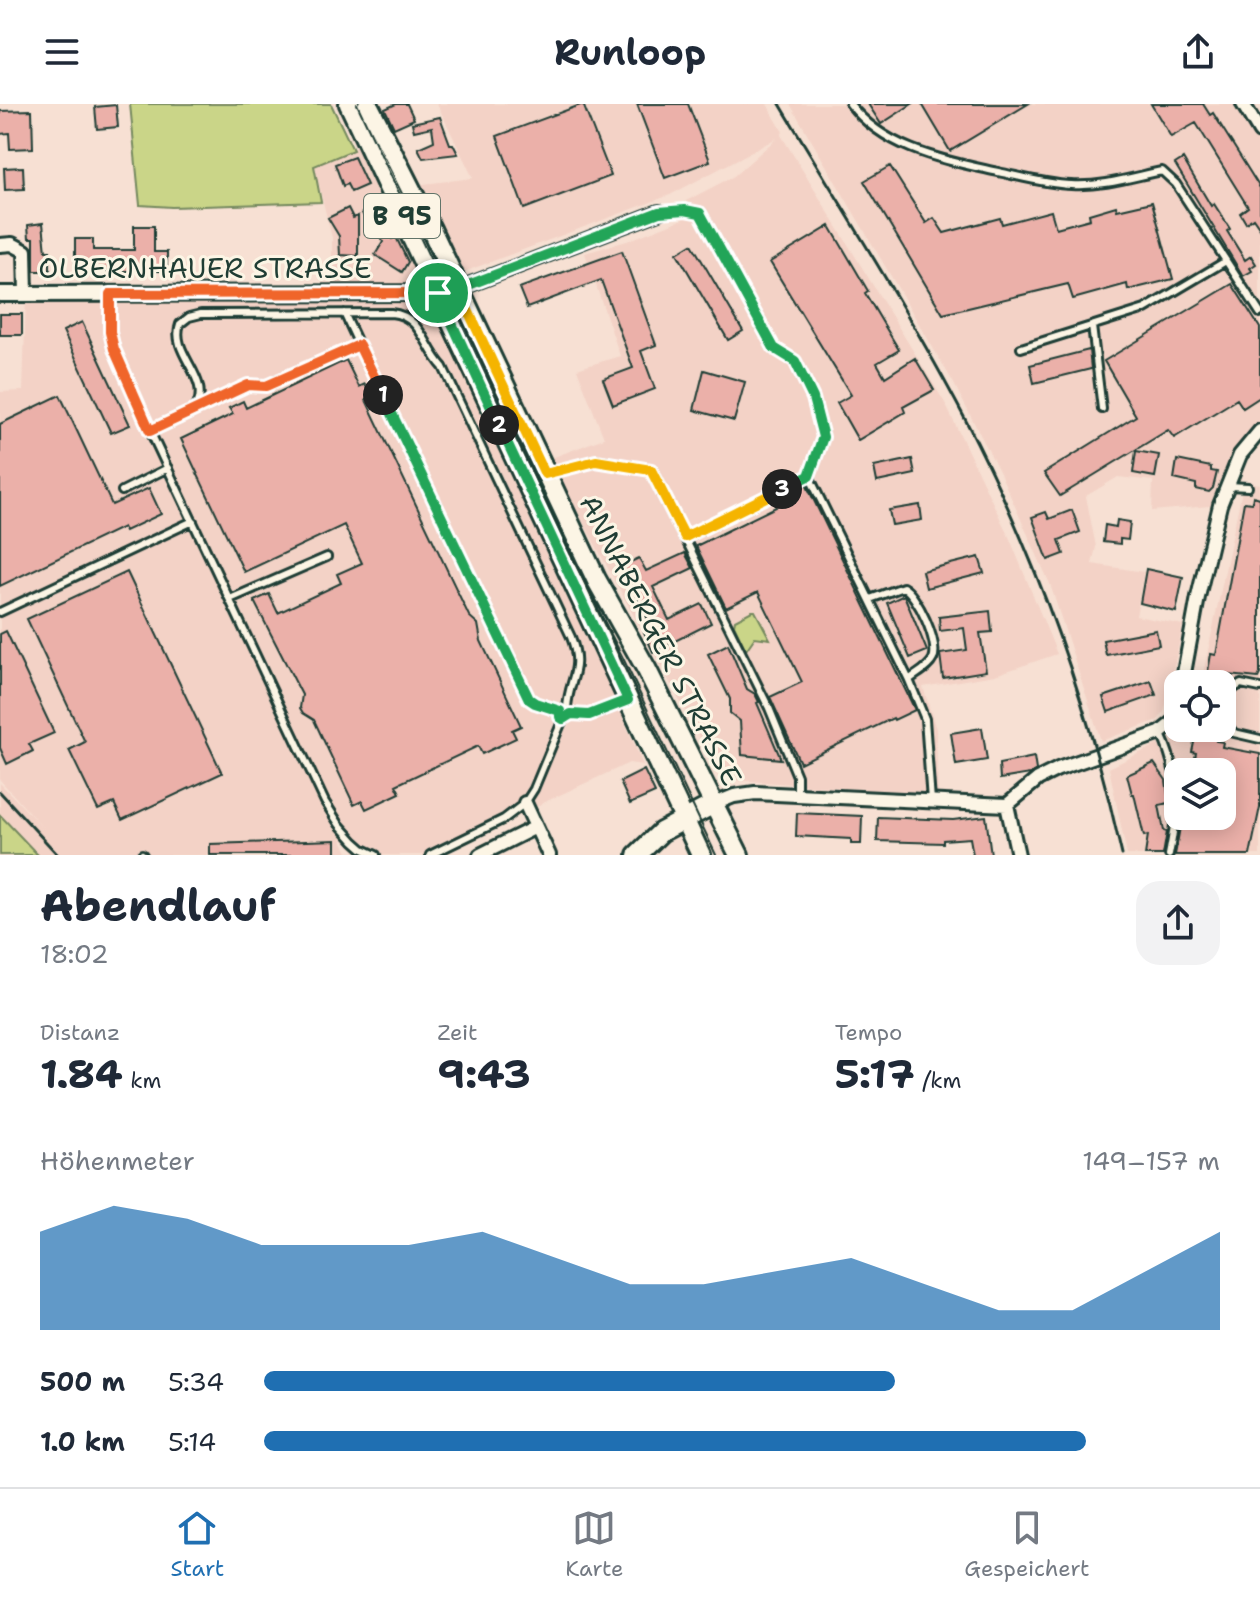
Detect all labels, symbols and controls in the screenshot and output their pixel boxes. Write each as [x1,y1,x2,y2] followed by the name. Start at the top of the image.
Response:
[554,28,706,77] text: Runloop
[40,30,84,74] icon: menu
[1176,30,1220,74] icon: share
[364,194,440,238] road number: B 95
[38,249,372,287] street label: OLBERNHAUER STRASSE
[404,259,472,327] pin
[416,271,460,315] icon: arrive
[363,375,403,415] pin: 1
[378,380,388,409] text: 1
[479,405,519,445] pin: 2
[491,410,507,439] text: 2
[762,469,802,509] pin: 3
[774,474,790,503] text: 3
[571,488,751,792] street label: ANNABERGER STRASSE
[1164,670,1236,830] map controls
[1164,670,1236,742] button: locate
[1164,758,1236,830] button: layers
[40,876,276,935] text: Abendlauf
[1136,881,1220,965] button: share
[40,936,109,971] text: 18:02
[40,1018,120,1047] text: Distanz
[437,1018,478,1047] text: Zeit
[835,1018,902,1047] text: Tempo
[40,1047,123,1101] text: 1.84
[437,1047,531,1101] text: 9:43
[835,1047,915,1101] text: 5:17
[123,1066,161,1095] text: km
[915,1066,961,1095] text: /km
[40,1143,195,1178] text: Höhenmeter
[1082,1143,1220,1178] text: 149–157 m
[40,1364,125,1399] text: 500 m
[168,1364,224,1399] text: 5:34
[40,1424,125,1459] text: 1.0 km
[168,1424,216,1459] text: 5:14
[170,1506,224,1583] tab: Start
[565,1506,623,1583] tab: Karte
[964,1506,1090,1583] tab: Gespeichert

